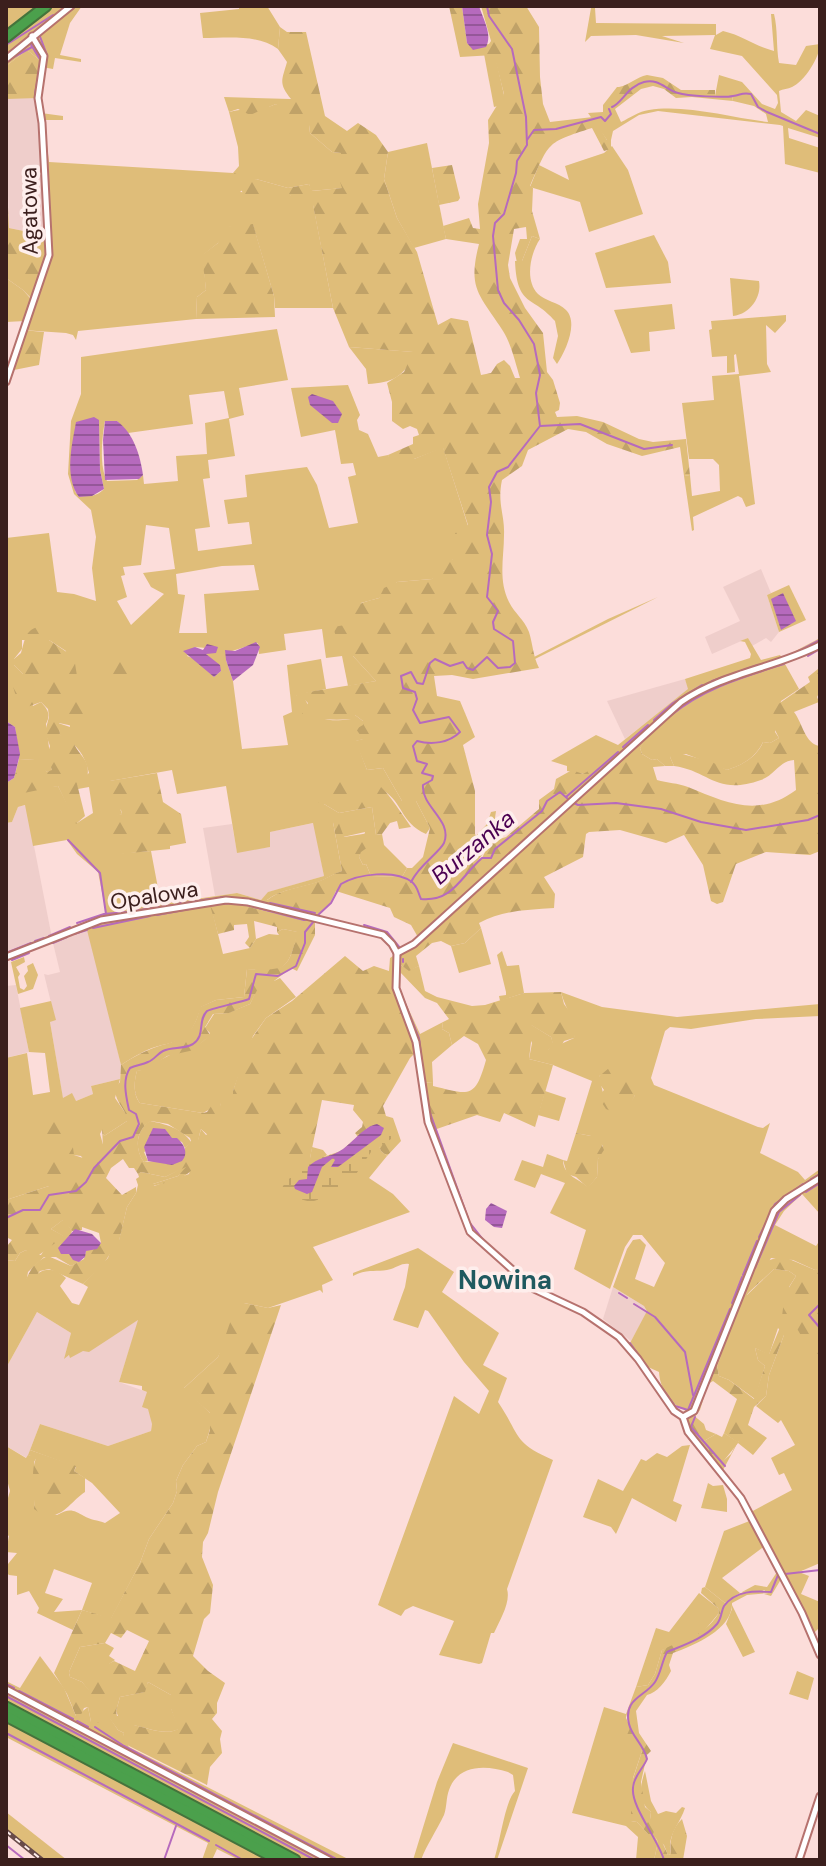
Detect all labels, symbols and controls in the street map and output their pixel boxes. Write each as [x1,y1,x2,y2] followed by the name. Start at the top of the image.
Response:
[14,167,45,255] street label: Agatowa
[424,802,521,891] water label: Burzanka
[108,874,200,917] street label: Opalowa
[458,1263,552,1297] district label: Nowina

